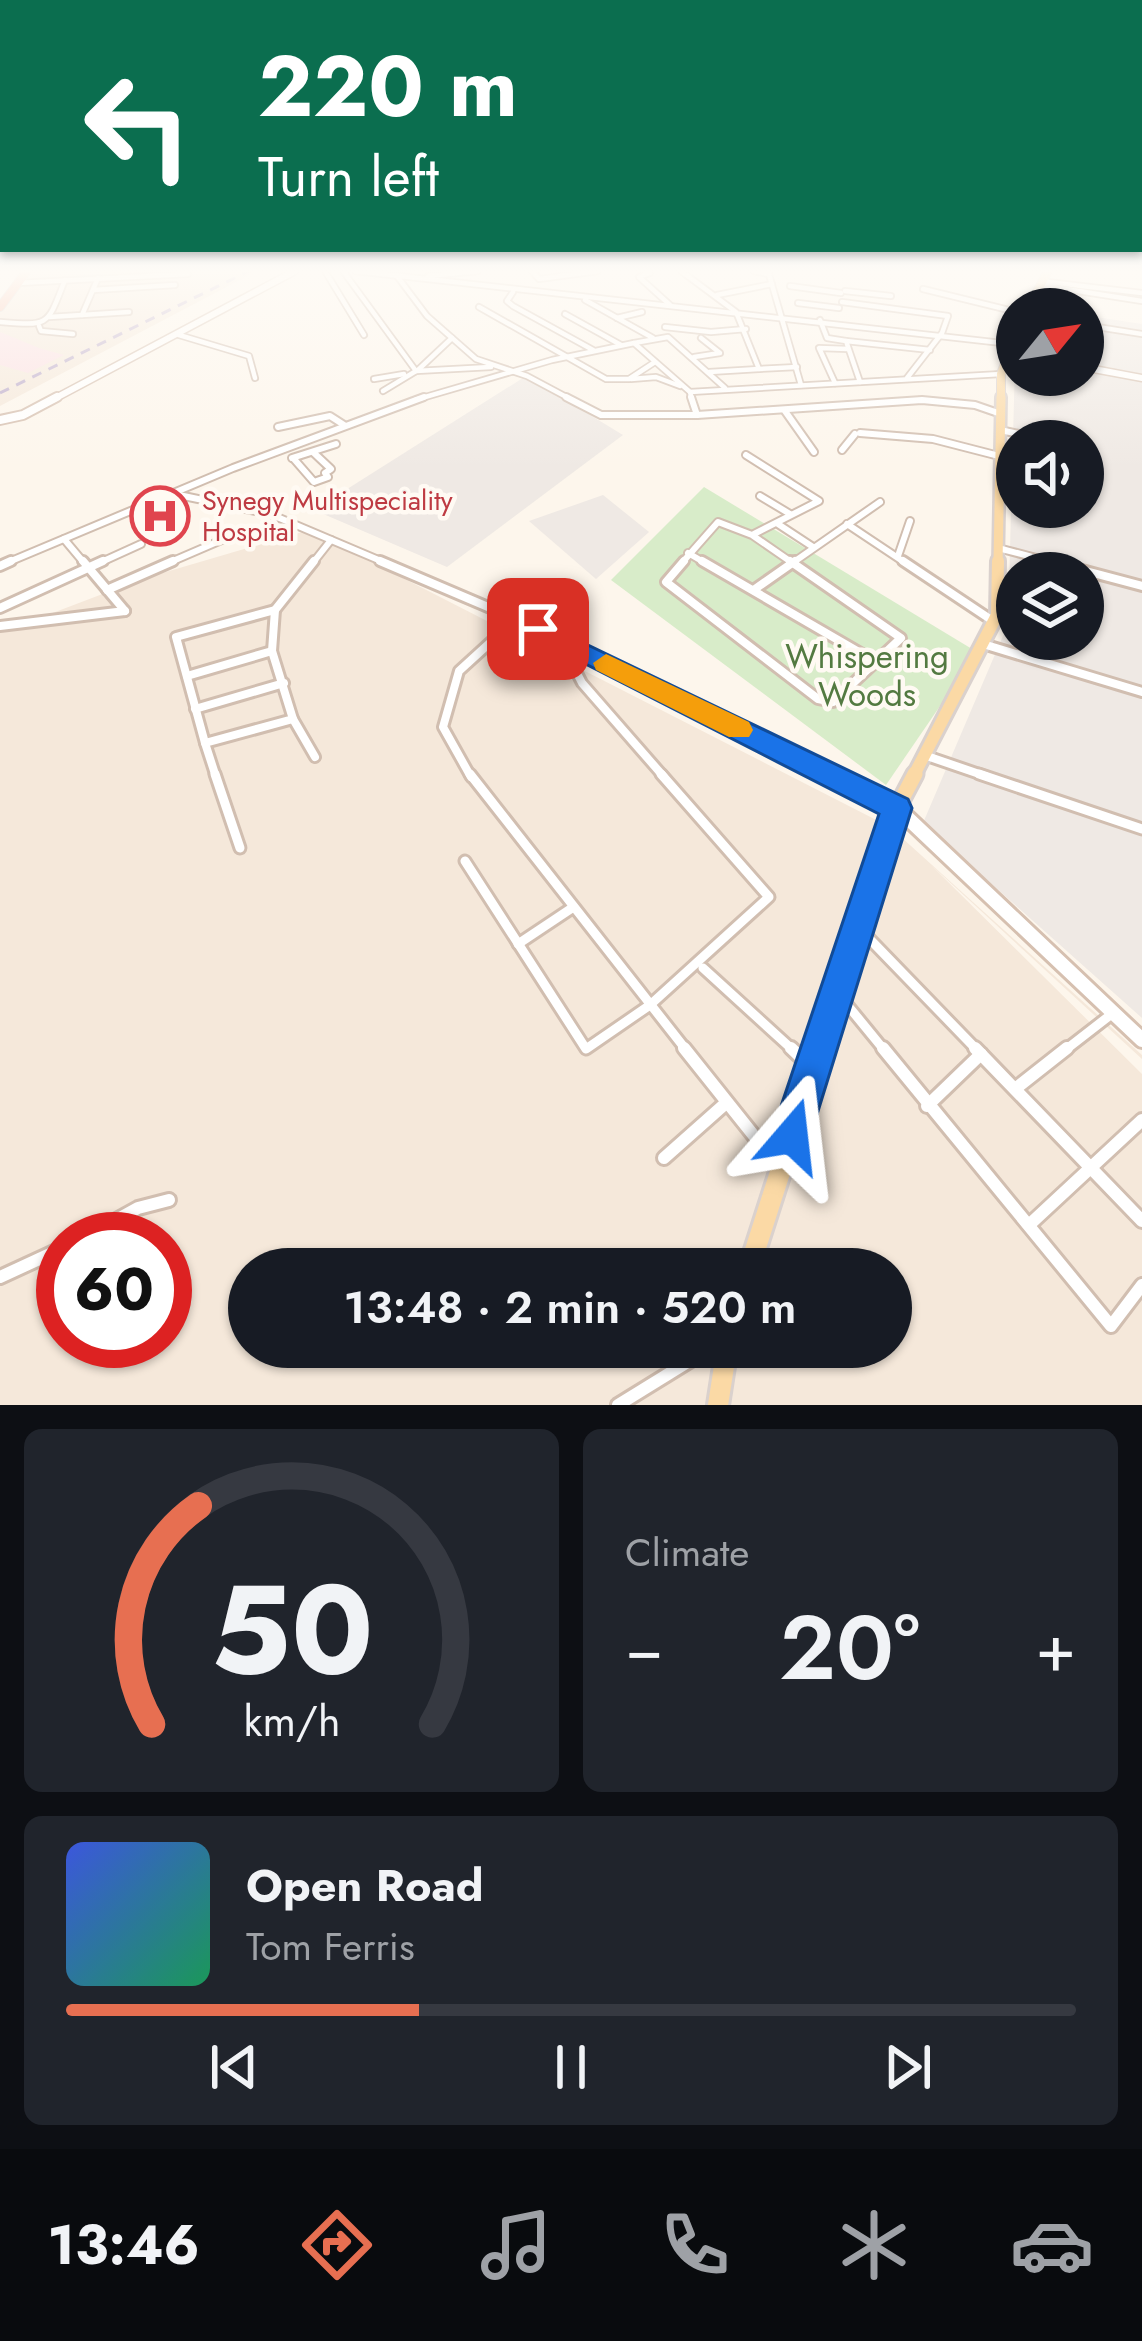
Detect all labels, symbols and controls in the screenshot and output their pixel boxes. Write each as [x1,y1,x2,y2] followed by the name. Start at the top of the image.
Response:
[258,26,518,148] text: 220 m
[60,48,216,204] icon: left
[258,138,439,216] text: Turn left
[996,288,1104,396] north arrow
[996,288,1104,660] map controls
[996,420,1104,528] button: sound
[202,481,453,551] place label: Synegy Multispeciality Hospital
[129,485,191,547] hospital icon: Synegy Multispeciality Hospital
[996,552,1104,660] button: layers
[487,578,589,680] pin
[505,596,571,662] icon: arrive
[785,633,949,718] park label: Whispering Woods
[729,1073,855,1199] position arrow
[36,1212,192,1368] speed limit sign: 60
[344,1275,796,1340] text: 13:48 · 2 min · 520 m
[625,1524,749,1581] text: Climate
[210,1539,373,1720] text: 50
[779,1583,920,1713] text: 20°
[625,1600,664,1696] text: −
[1035,1600,1076,1696] text: +
[243,1689,340,1751] text: km/h
[246,1853,484,1918] text: Open Road
[246,1918,415,1975] text: Tom Ferris
[201,2034,267,2100] icon: previous
[538,2034,604,2100] icon: pause
[875,2034,941,2100] icon: next
[295,2203,379,2287] icon: directions
[474,2203,558,2287] icon: music
[653,2203,737,2287] icon: phone
[832,2203,916,2287] icon: climate
[1010,2203,1094,2287] icon: car
[47,2206,200,2284] text: 13:46

